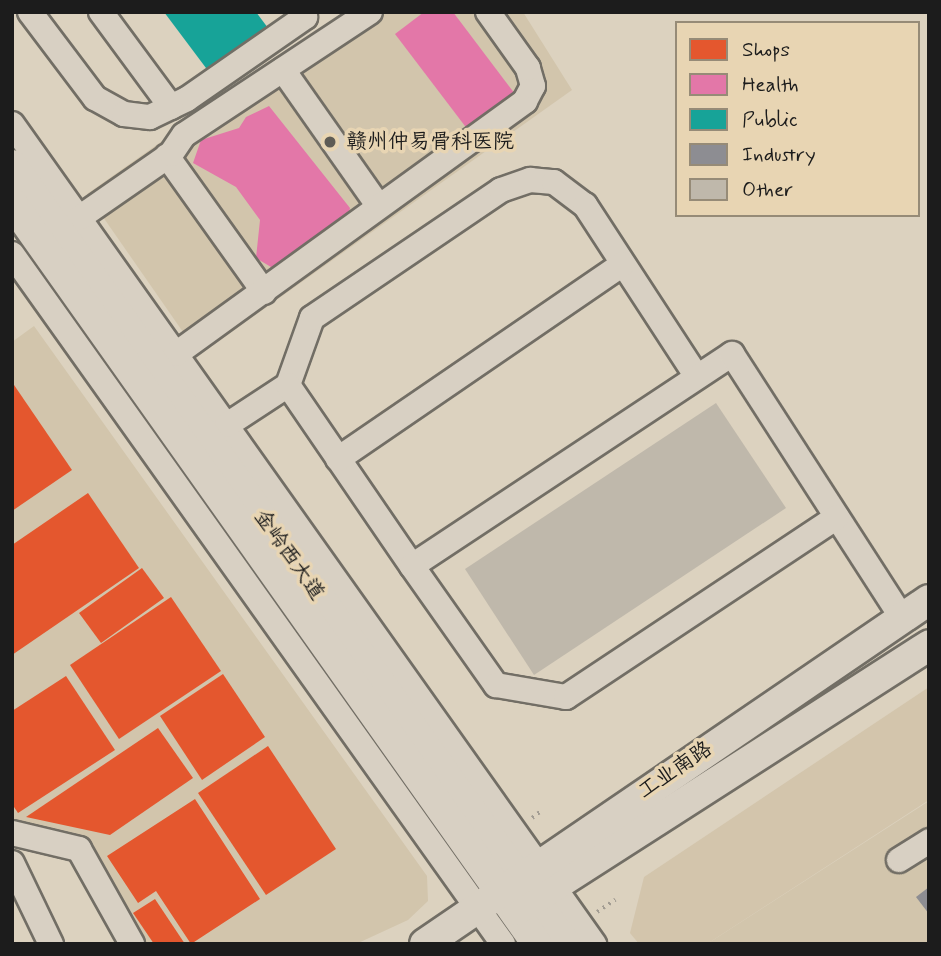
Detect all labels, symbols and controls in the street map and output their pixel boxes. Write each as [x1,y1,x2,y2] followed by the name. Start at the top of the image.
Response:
[675,21,920,217] legend
[742,36,790,64] text: Shops
[742,71,799,99] text: Health
[742,106,798,134] text: Public
[346,129,514,155] place label: 赣州仲易骨科医院
[320,132,340,152] marker: 赣州仲易骨科医院
[742,141,816,169] text: Industry
[742,176,793,204] text: Other
[249,505,329,605] street label: 金岭西大道
[633,736,717,804] street label: 工业南路

